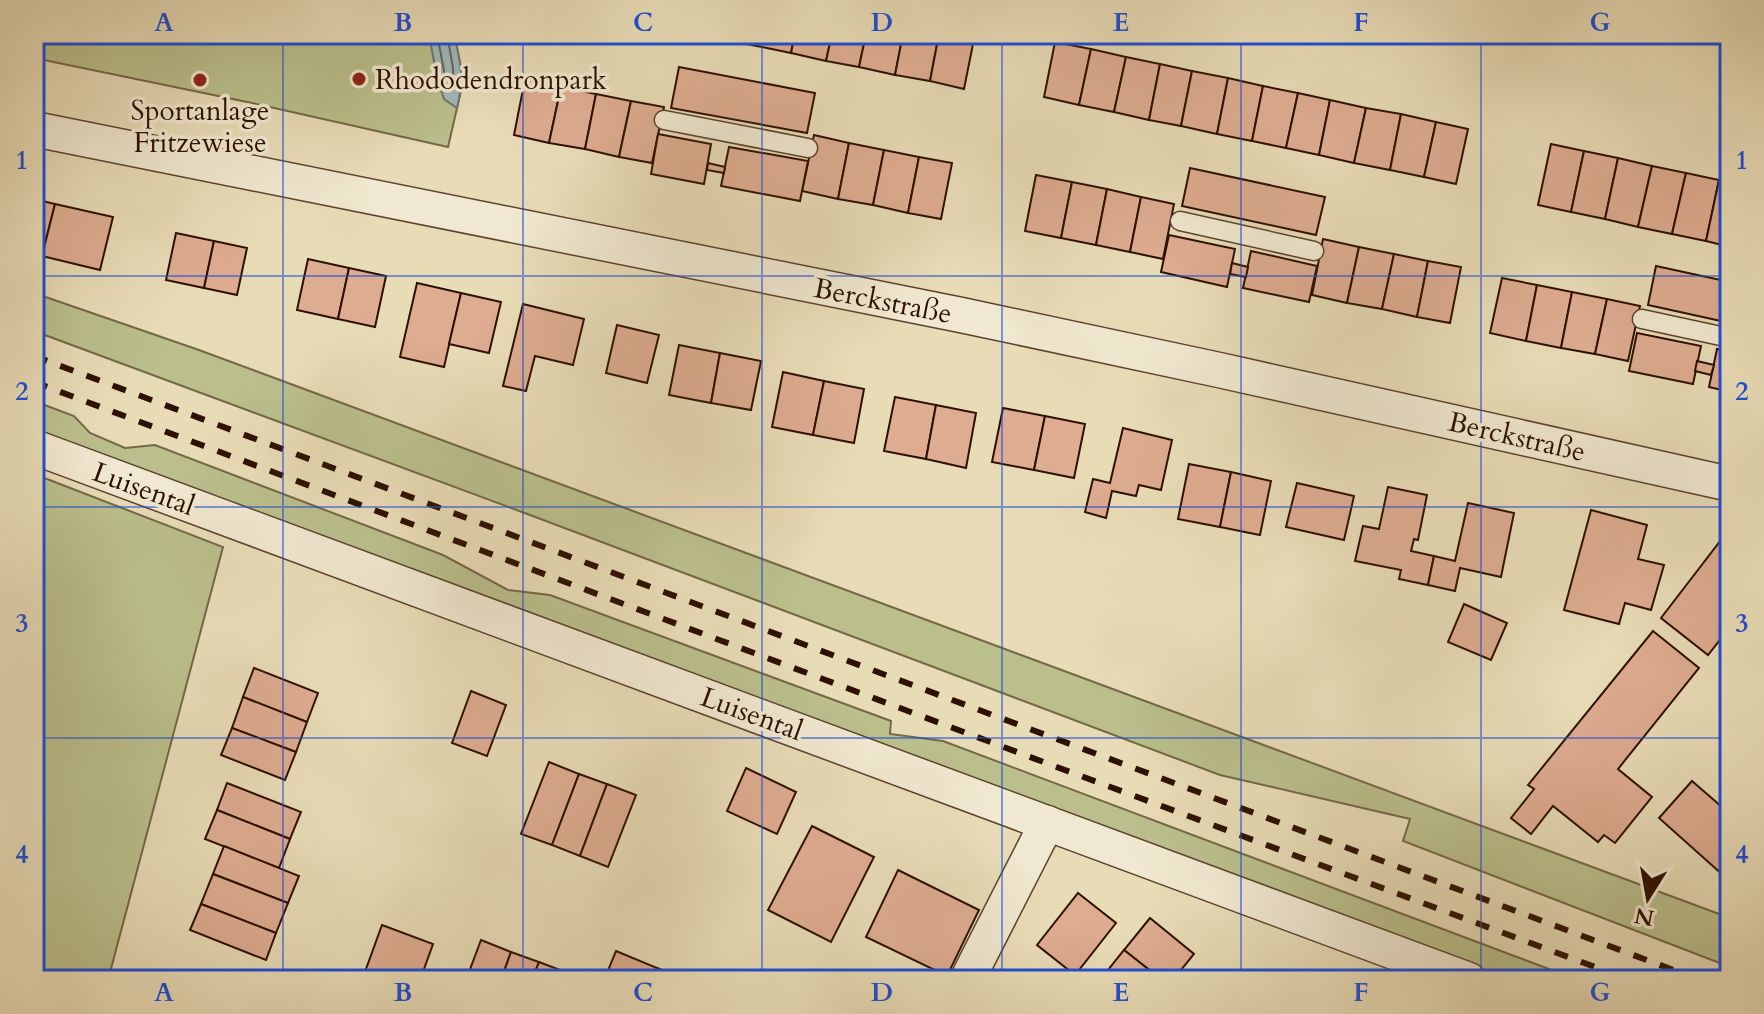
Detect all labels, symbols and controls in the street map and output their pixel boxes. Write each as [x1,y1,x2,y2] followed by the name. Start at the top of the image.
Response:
[154,5,174,40] text: A
[394,5,412,40] text: B
[633,5,653,40] text: C
[871,5,893,40] text: D
[1113,5,1129,40] text: E
[1353,5,1369,40] text: F
[1589,5,1611,40] text: G
[375,61,607,99] place label: Rhododendronpark
[350,70,368,88] marker: Rhododendronpark
[191,71,209,89] marker: Sportanlage Fritzewiese
[131,92,269,162] place label: Sportanlage Fritzewiese
[15,143,29,178] text: 1
[1735,143,1749,178] text: 1
[811,269,955,333] street label: Berckstraße
[15,374,29,409] text: 2
[1735,374,1749,409] text: 2
[1444,403,1589,471] street label: Berckstraße
[87,453,200,525] street label: Luisental
[15,606,29,641] text: 3
[1735,606,1749,641] text: 3
[695,678,808,750] street label: Luisental
[15,837,29,872] text: 4
[1735,837,1749,872] text: 4
[1608,858,1688,938] north arrow
[1632,900,1657,933] text: N
[154,975,174,1010] text: A
[394,975,412,1010] text: B
[633,975,653,1010] text: C
[871,975,893,1010] text: D
[1113,975,1129,1010] text: E
[1353,975,1369,1010] text: F
[1589,975,1611,1010] text: G

